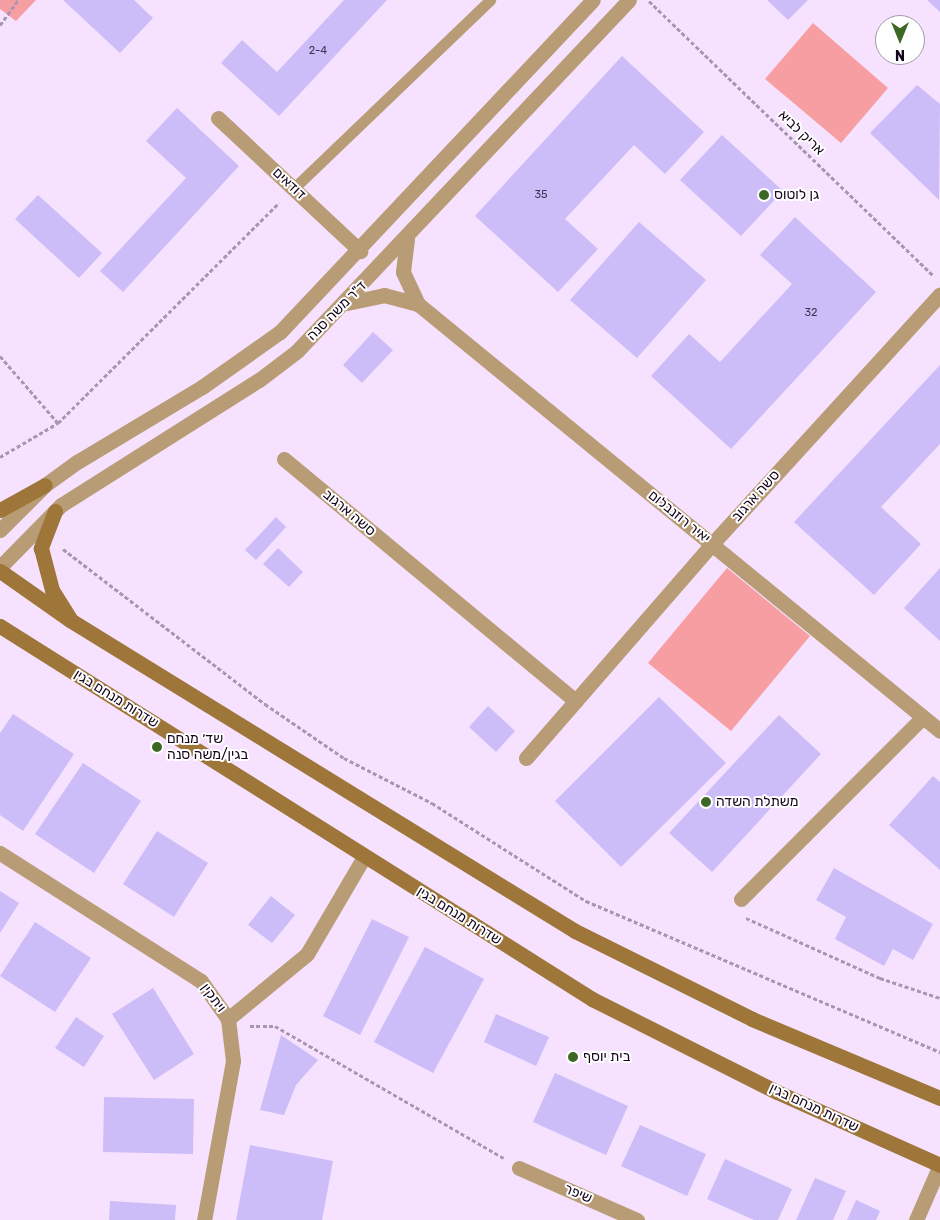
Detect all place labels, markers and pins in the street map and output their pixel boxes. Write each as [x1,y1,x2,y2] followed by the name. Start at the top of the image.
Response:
[774,187,819,203] place label: גן לוטוס
[758,189,770,201] marker: גן לוטוס
[167,731,248,764] place label: שד׳ מנחם בגין/משה סנה
[151,741,163,753] marker: שד׳ מנחם בגין/משה סנה
[716,794,798,810] place label: משתלת השדה
[700,796,712,808] marker: משתלת השדה
[583,1049,630,1065] place label: בית יוסף
[567,1051,579,1063] marker: בית יוסף

